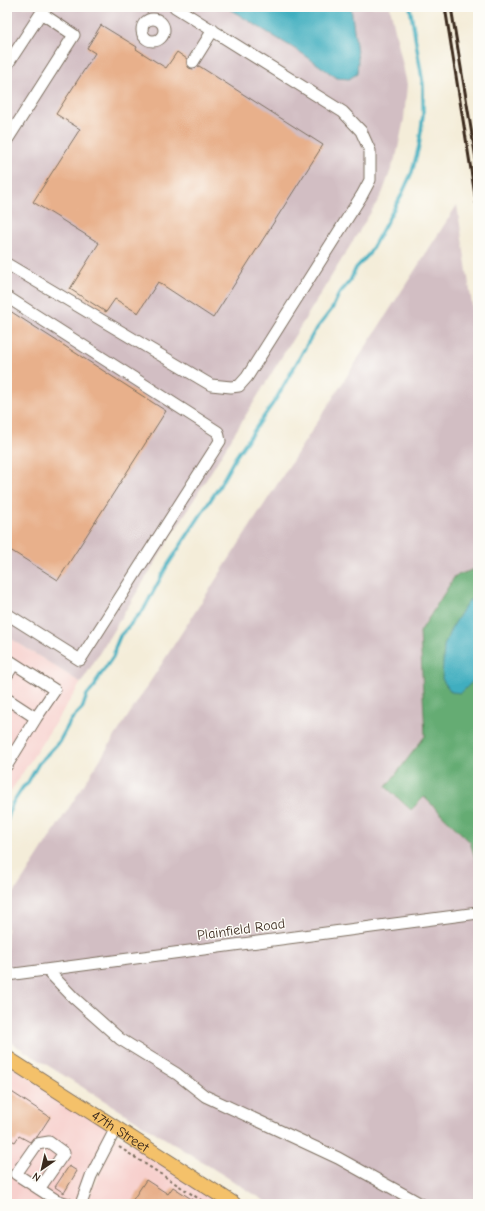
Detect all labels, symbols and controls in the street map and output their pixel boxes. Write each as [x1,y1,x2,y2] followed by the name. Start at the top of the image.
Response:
[196,915,286,944] street label: Plainfield Road
[88,1107,153,1157] street label: 47th Street
[22,1149,62,1189] north arrow
[30,1169,43,1184] text: N

